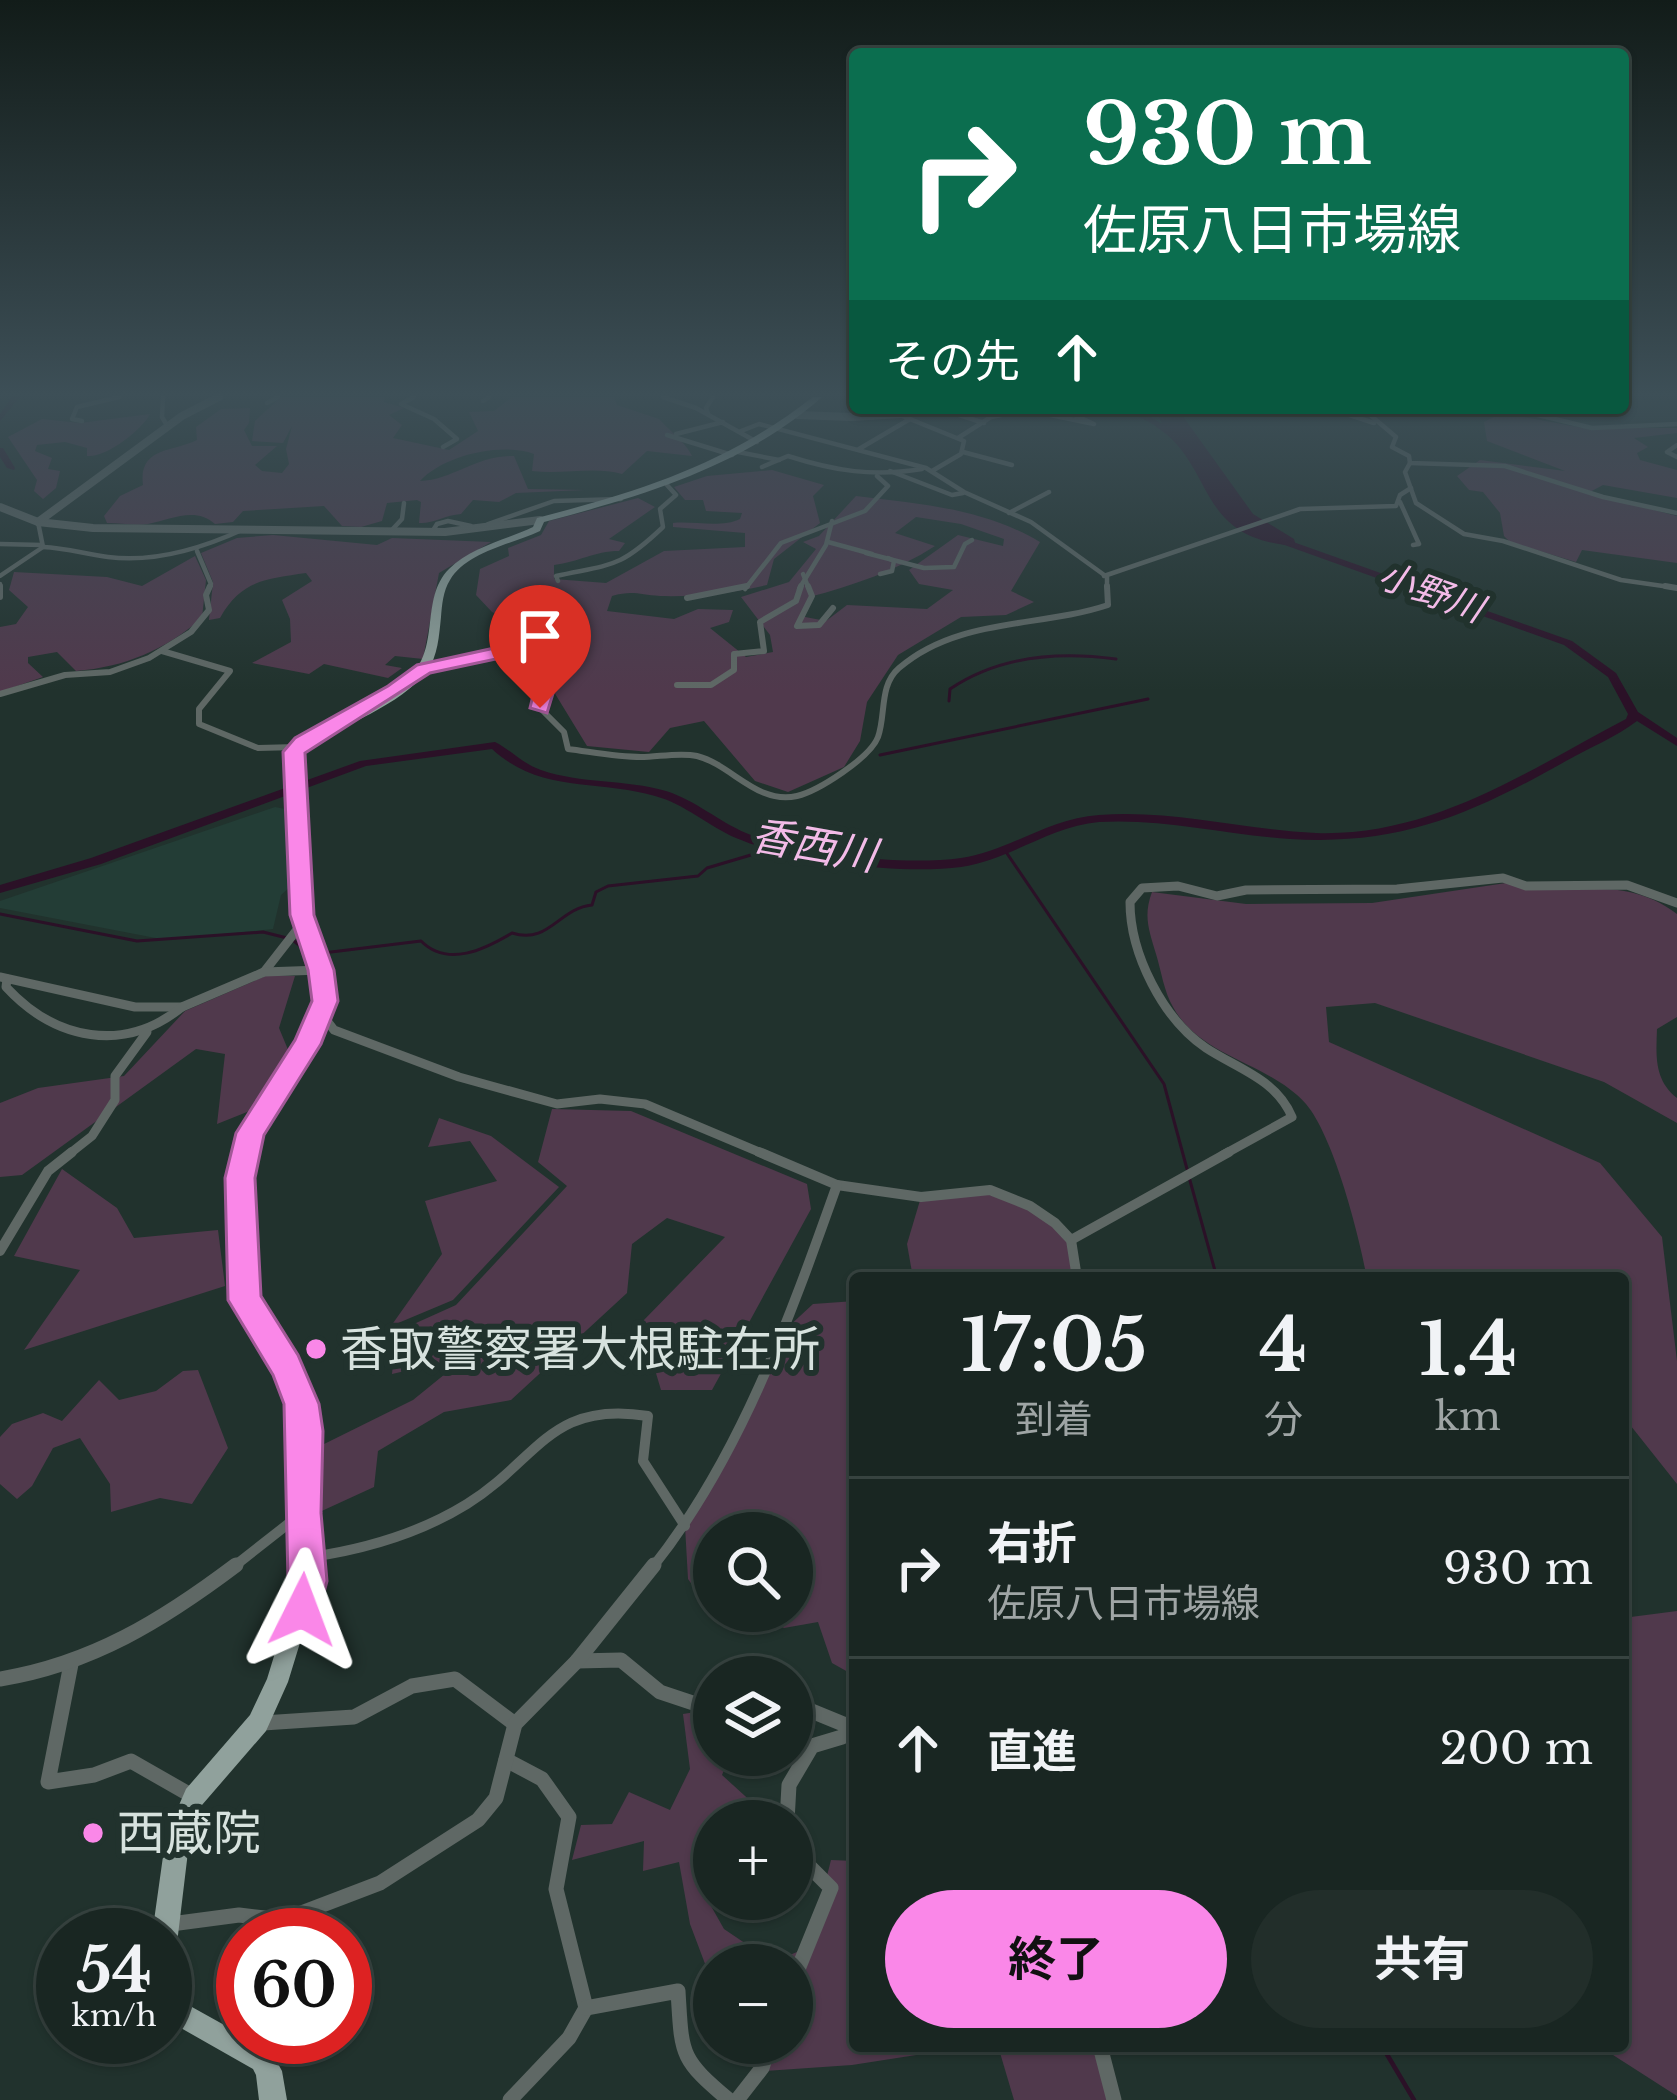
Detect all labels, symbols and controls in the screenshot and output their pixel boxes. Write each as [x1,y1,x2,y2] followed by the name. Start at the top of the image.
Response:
[1083,83,1372,187] text: 930 m
[885,96,1041,252] icon: right
[1083,197,1461,264] text: 佐原八日市場線
[1044,324,1110,390] icon: ahead
[885,333,1020,389] text: その先
[1373,552,1493,633] water label: 小野川
[489,585,591,708] pin
[507,603,573,669] icon: arrive
[747,808,884,882] water label: 香西川
[961,1301,1147,1390] text: 17:05
[1259,1301,1307,1390] text: 4
[1419,1305,1517,1394] text: 1.4
[340,1319,820,1379] place label: 香取警察署大根駐在所
[303,1336,329,1362] marker: 香取警察署大根駐在所
[1435,1392,1501,1441] text: km
[1015,1395,1093,1444] text: 到着
[1264,1395,1303,1444] text: 分
[693,1512,813,2064] map controls
[693,1512,813,1632] button: search
[987,1515,1077,1571] text: 右折
[885,1535,951,1601] icon: right
[1443,1540,1593,1596] text: 930 m
[239,1547,365,1673] position arrow
[987,1579,1260,1628] text: 佐原八日市場線
[693,1656,813,1776] button: layers
[885,1715,951,1781] icon: ahead
[1440,1720,1593,1776] text: 200 m
[987,1723,1077,1779] text: 直進
[693,1800,813,1920] button: +
[117,1803,261,1863] place label: 西蔵院
[80,1820,106,1846] marker: 西蔵院
[885,1890,1227,2028] button: 終了
[1251,1890,1593,2028] button: 共有
[216,1908,372,2064] speed limit sign: 60
[76,1934,152,2008] text: 54
[693,1944,813,2064] button: −
[71,1997,157,2034] text: km/h

